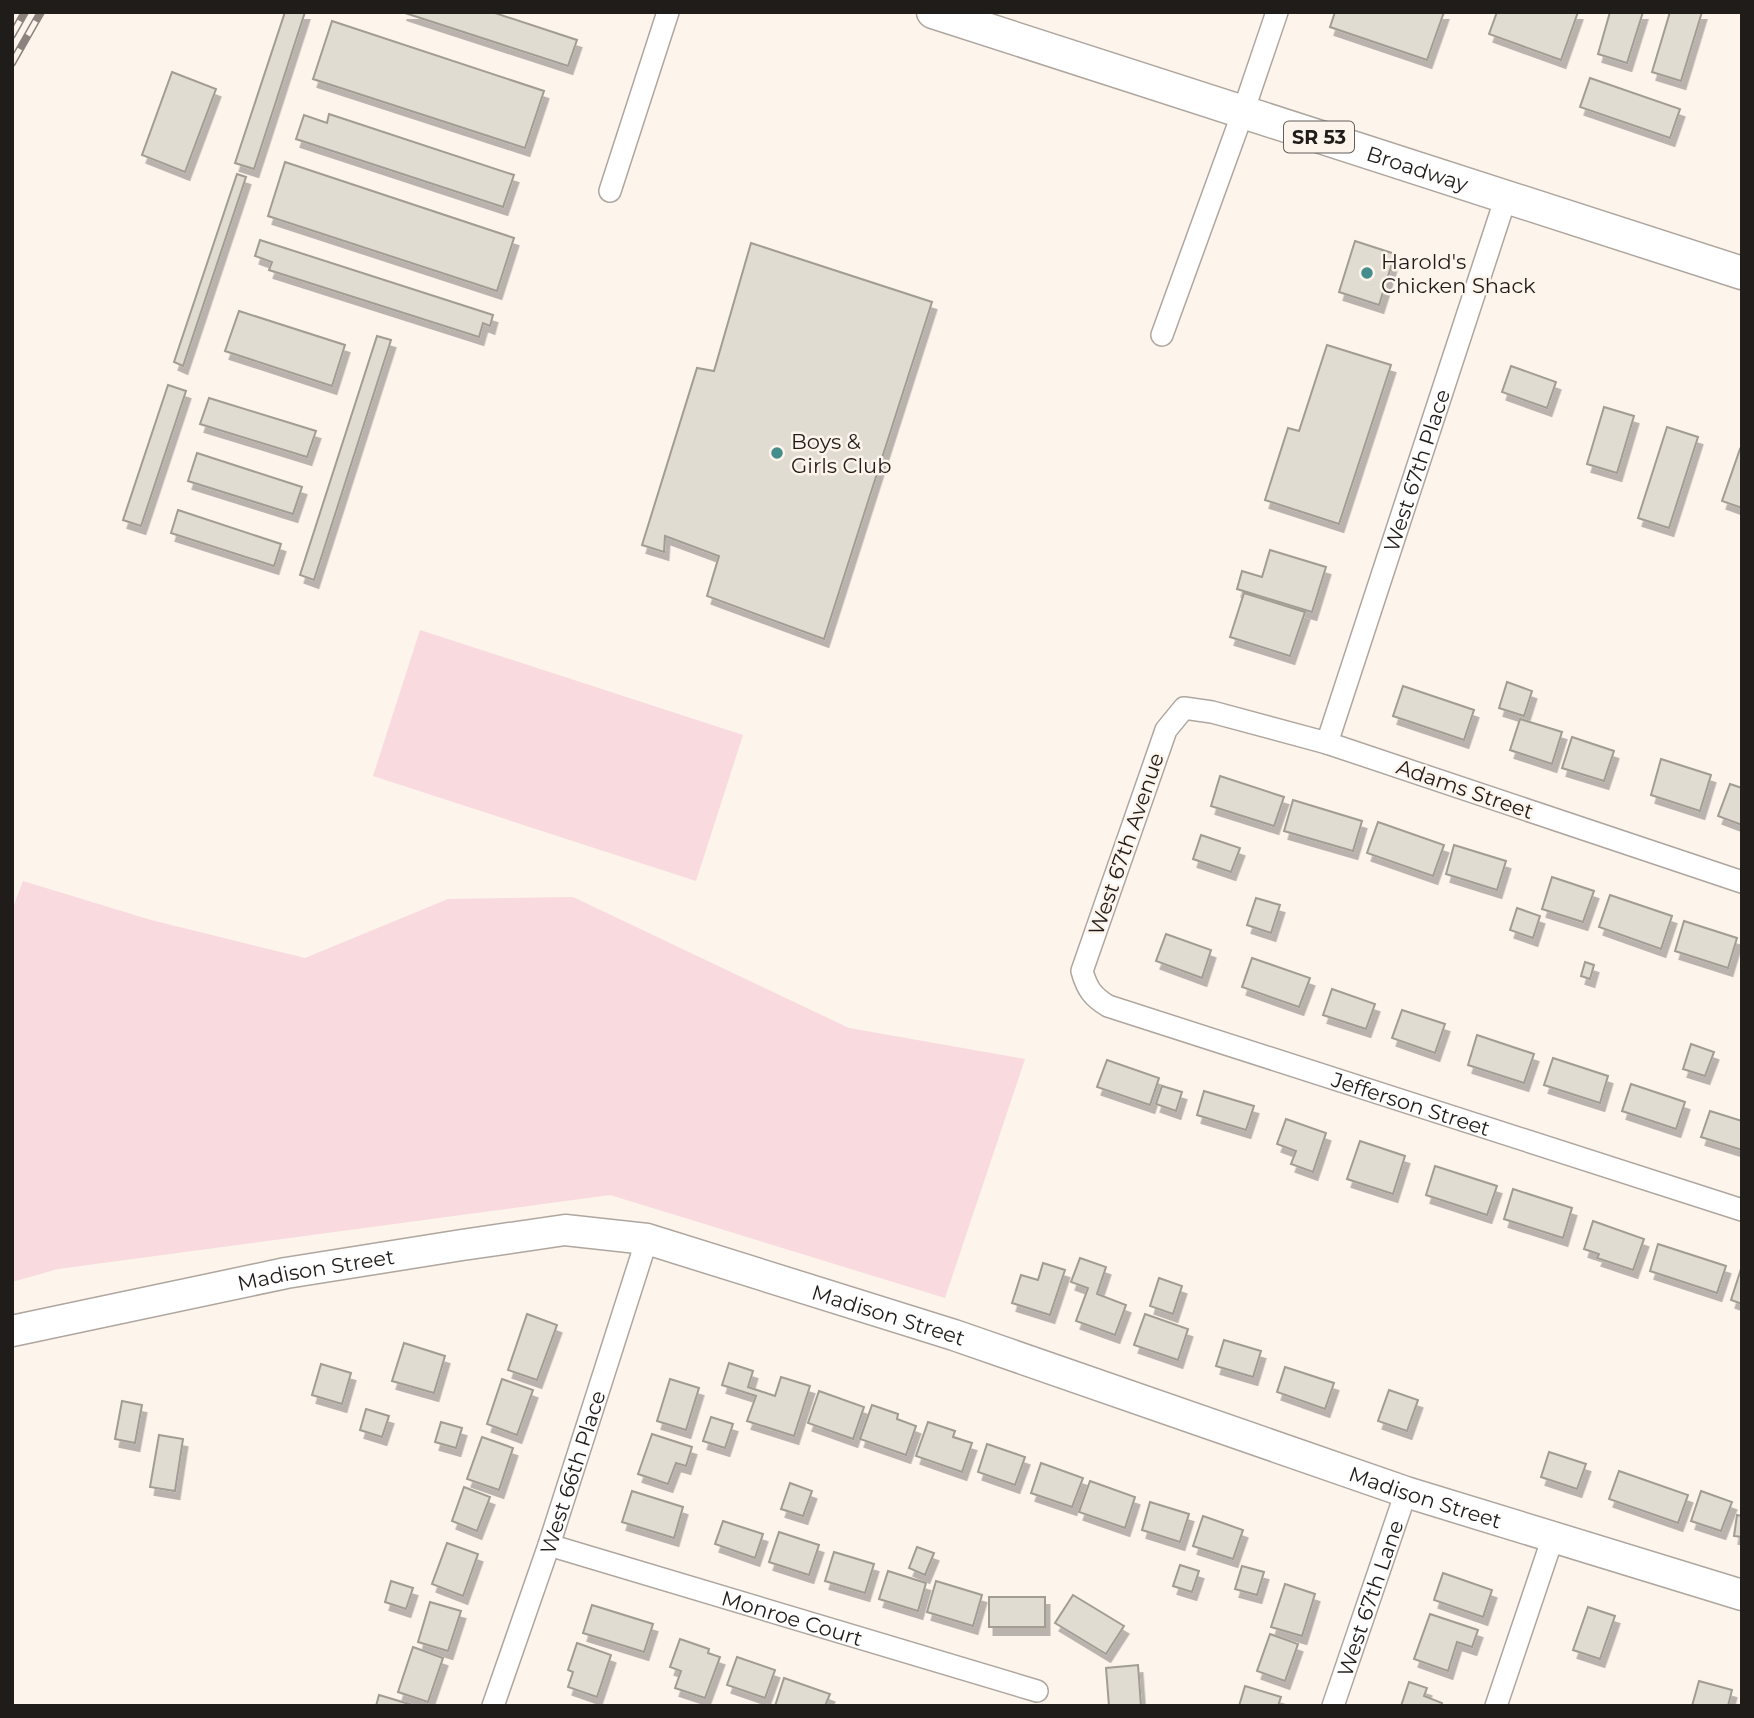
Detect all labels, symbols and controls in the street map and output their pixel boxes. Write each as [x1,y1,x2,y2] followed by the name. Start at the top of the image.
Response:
[1284,122,1354,153] road number: SR 53
[1364,140,1472,197] street label: Broadway
[1381,249,1536,298] place label: Harold's Chicken Shack
[1359,265,1375,281] marker: Harold's Chicken Shack
[1378,386,1455,555] street label: West 67th Place
[791,429,891,478] place label: Boys & Girls Club
[769,445,785,461] marker: Boys & Girls Club
[1083,749,1169,939] street label: West 67th Avenue
[1393,754,1537,824] street label: Adams Street
[1328,1066,1493,1141] street label: Jefferson Street
[235,1243,396,1295] street label: Madison Street
[809,1279,968,1350] street label: Madison Street
[534,1387,610,1557] street label: West 66th Place
[1346,1461,1505,1533] street label: Madison Street
[1332,1517,1408,1680] street label: West 67th Lane
[719,1585,866,1651] street label: Monroe Court

